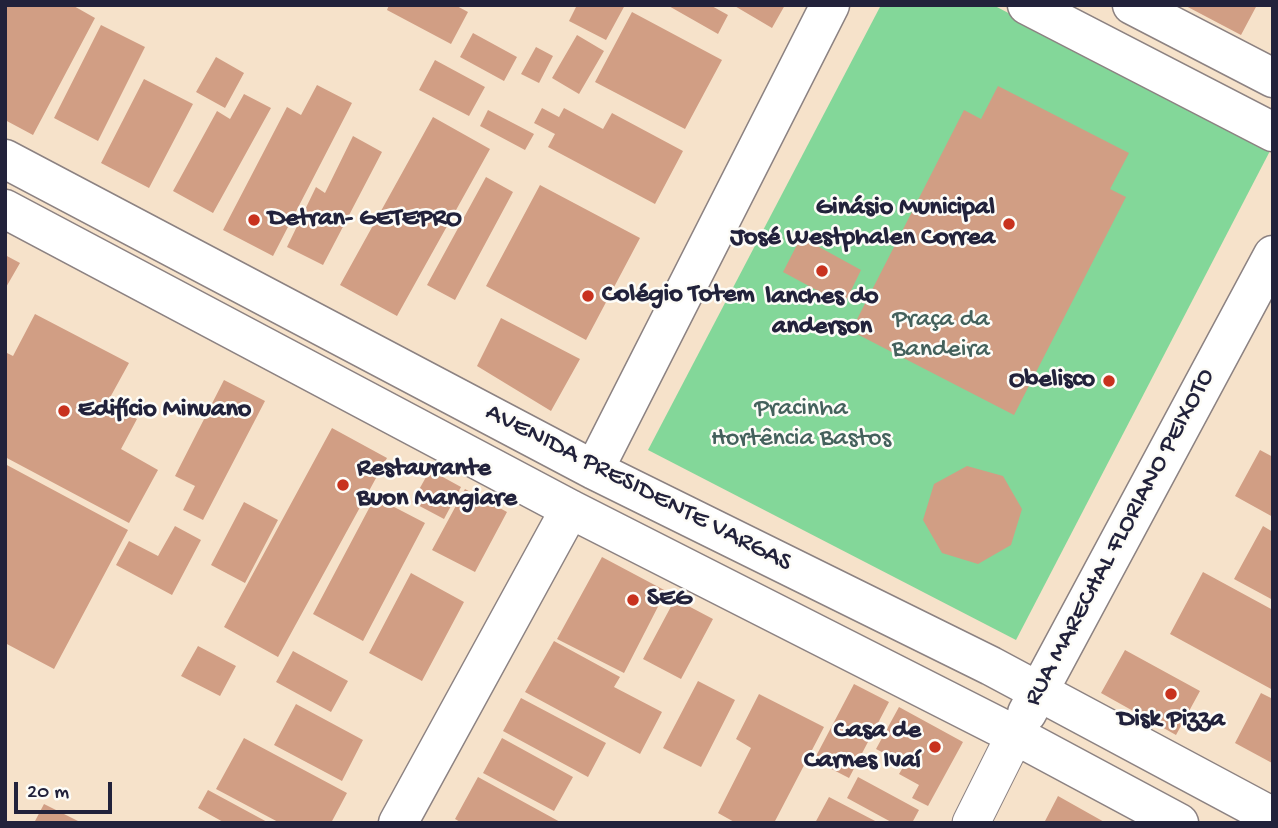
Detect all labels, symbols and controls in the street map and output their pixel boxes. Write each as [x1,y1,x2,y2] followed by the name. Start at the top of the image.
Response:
[730,193,995,255] place label: Ginásio Municipal José Westphalen Correa
[268,204,462,236] place label: Detran- GETEPRO
[246,212,262,228] marker: Detran- GETEPRO
[1001,216,1017,232] marker: Ginásio Municipal José Westphalen Correa
[814,263,830,279] marker: lanches do anderson
[602,280,755,312] place label: Colégio Totem
[765,282,879,344] place label: lanches do anderson
[580,288,596,304] marker: Colégio Totem
[892,305,990,366] park label: Praça da Bandeira
[1019,364,1223,712] street label: RUA MARECHAL FLORIANO PEIXOTO
[1009,365,1095,397] place label: Obelisco
[1101,373,1117,389] marker: Obelisco
[711,394,891,456] park label: Pracinha Hortência Bastos
[78,395,251,427] place label: Edifício Minuano
[480,398,796,580] street label: AVENIDA PRESIDENTE VARGAS
[56,403,72,419] marker: Edifício Minuano
[357,454,517,516] place label: Restaurante Buon Mangiare
[335,477,351,493] marker: Restaurante Buon Mangiare
[647,584,692,616] place label: SEG
[625,592,641,608] marker: SEG
[1163,686,1179,702] marker: Disk Pizza
[1117,705,1225,737] place label: Disk Pizza
[804,716,921,778] place label: Casa de Carnes Ivaí
[927,739,943,755] marker: Casa de Carnes Ivaí
[18,768,116,812] scale bar
[27,781,69,806] text: 20 m

